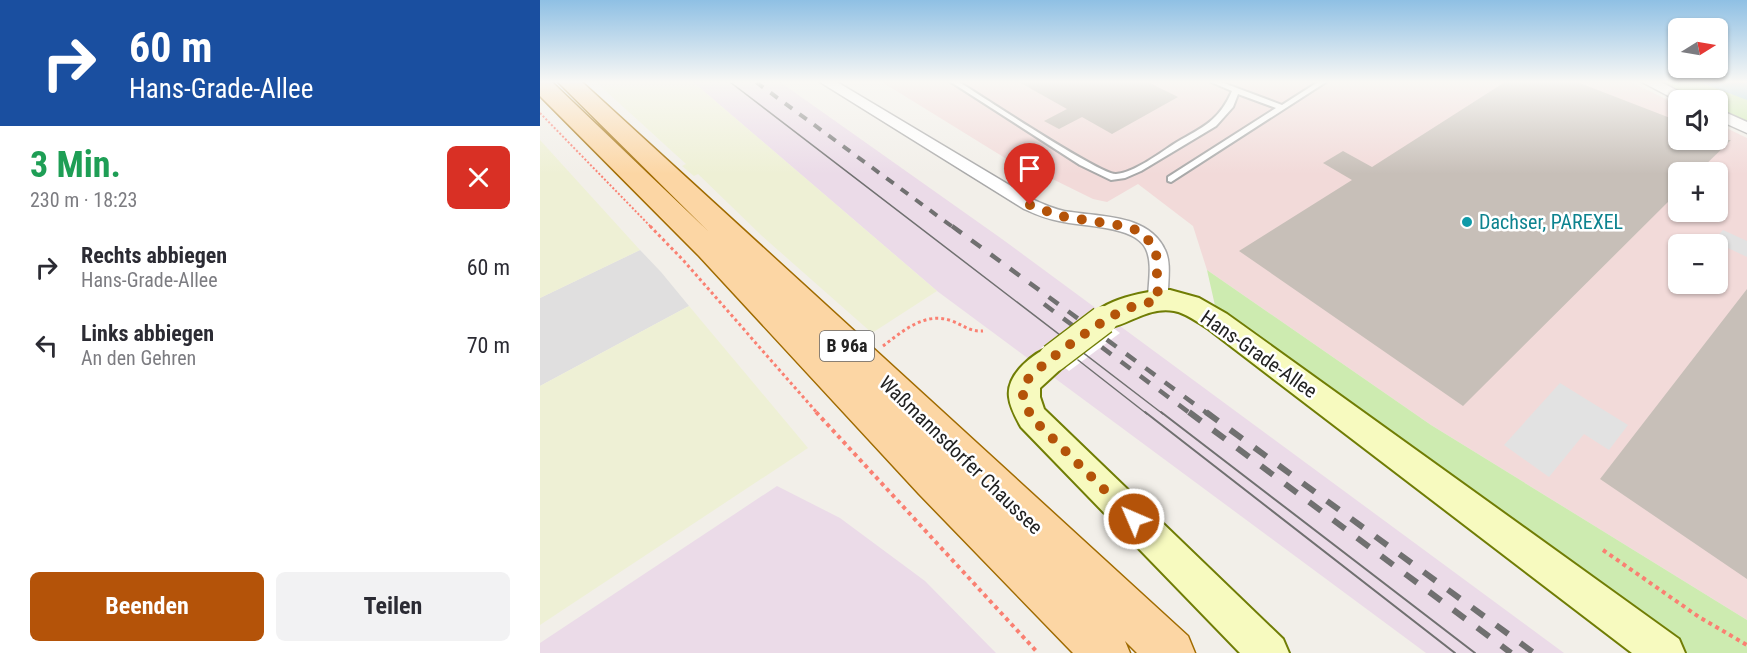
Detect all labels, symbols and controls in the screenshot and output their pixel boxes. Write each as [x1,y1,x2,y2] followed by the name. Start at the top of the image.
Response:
[1668,18,1728,78] north arrow
[1668,18,1728,294] map controls
[129,23,212,72] text: 60 m
[30,24,108,102] icon: right
[129,73,313,105] text: Hans-Grade-Allee
[1668,90,1728,150] button: sound
[1004,143,1055,205] pin
[30,144,121,186] text: 3 Min.
[447,146,510,209] button: close
[1013,152,1046,185] icon: arrive
[1668,162,1728,222] button: +
[30,188,137,212] text: 230 m · 18:23
[1479,210,1623,234] place label: Dachser, PAREXEL
[1460,215,1474,229] marker: Dachser, PAREXEL
[1668,234,1728,294] button: −
[81,243,227,268] text: Rechts abbiegen
[30,251,63,284] icon: right
[467,255,510,280] text: 60 m
[81,268,218,292] text: Hans-Grade-Allee
[1196,305,1322,403] street label: Hans-Grade-Allee
[81,321,214,346] text: Links abbiegen
[30,329,63,362] icon: left
[820,331,874,361] road number: B 96a
[467,333,510,358] text: 70 m
[81,346,196,370] text: An den Gehren
[874,371,1048,539] street label: Waßmannsdorfer Chaussee
[1102,487,1166,551] position arrow
[30,572,264,641] button: Beenden
[276,572,510,641] button: Teilen

